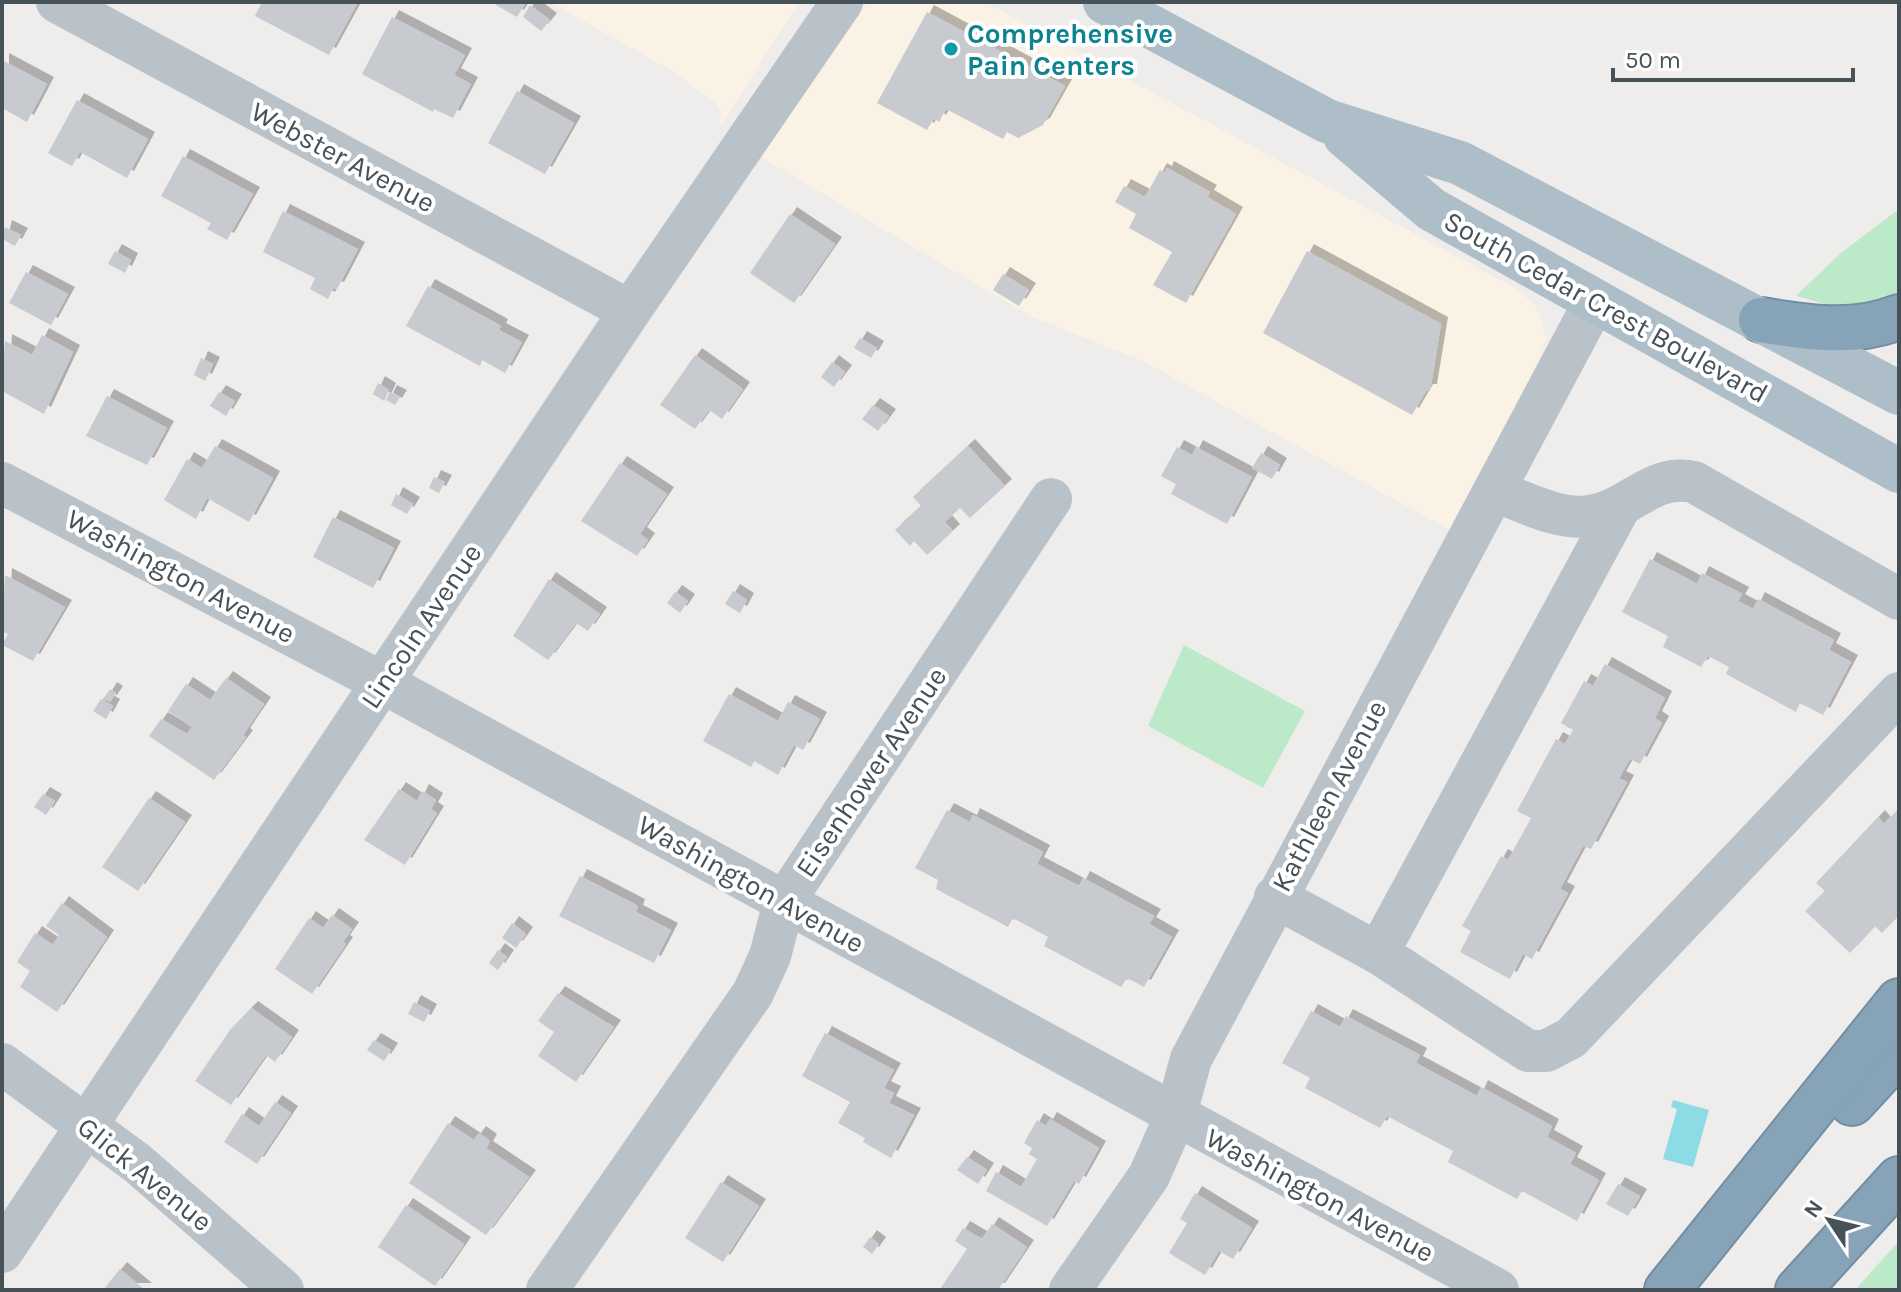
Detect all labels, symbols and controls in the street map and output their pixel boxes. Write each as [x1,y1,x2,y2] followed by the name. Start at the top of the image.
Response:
[967,17,1173,82] place label: Comprehensive Pain Centers
[1613,32,1853,82] scale bar
[942,40,960,58] marker: Comprehensive Pain Centers
[1625,46,1681,74] text: 50 m
[245,95,441,219] street label: Webster Avenue
[1438,204,1774,410] street label: South Cedar Crest Boulevard
[61,502,301,650] street label: Washington Avenue
[354,537,488,715] street label: Lincoln Avenue
[789,661,953,883] street label: Eisenhower Avenue
[1265,695,1393,897] street label: Kathleen Avenue
[632,808,870,960] street label: Washington Avenue
[71,1110,219,1238] street label: Glick Avenue
[1200,1121,1440,1269] street label: Washington Avenue
[1789,1180,1869,1260] north arrow
[1798,1195,1829,1223] text: N

